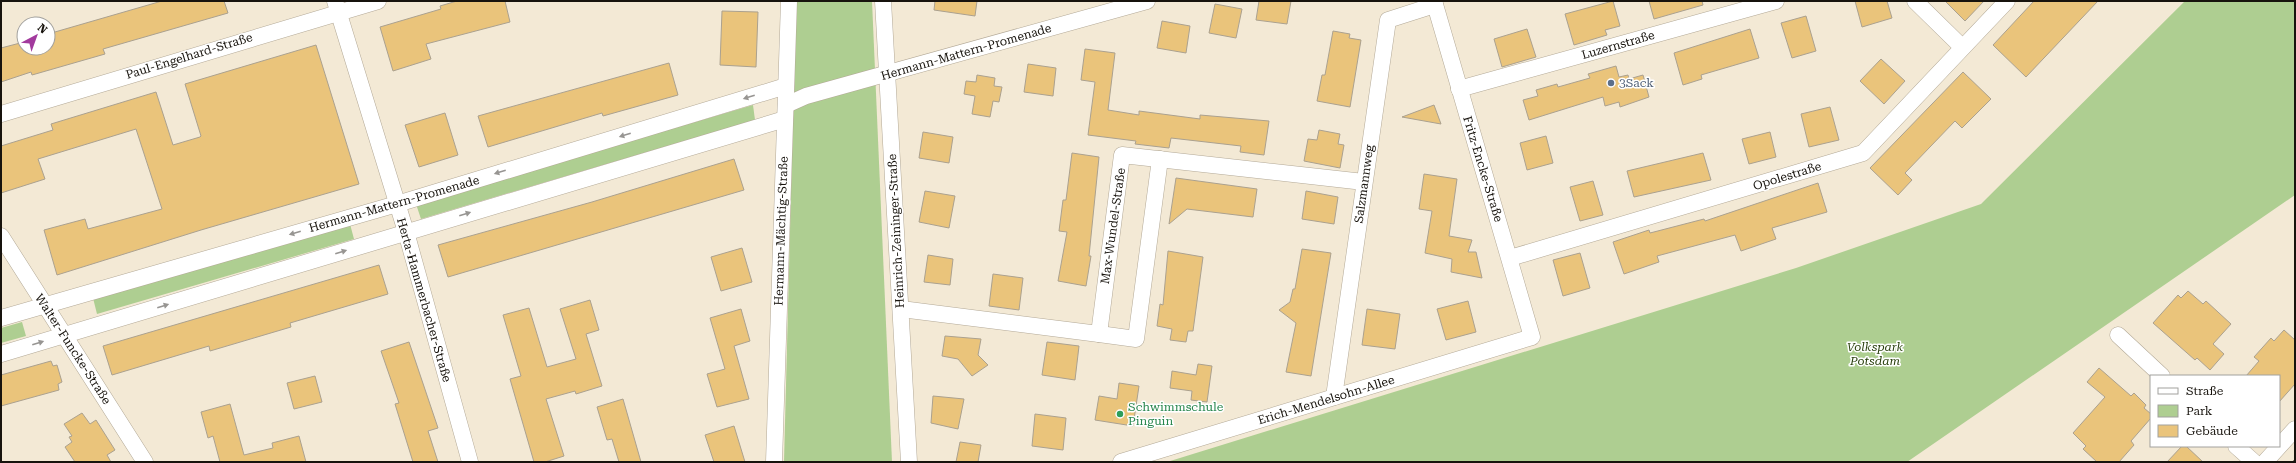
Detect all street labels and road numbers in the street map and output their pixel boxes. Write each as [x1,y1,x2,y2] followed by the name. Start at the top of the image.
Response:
[879,21,1053,83] street label: Hermann-Mattern-Promenade
[1580,28,1657,62] street label: Luzernstraße
[124,30,254,82] street label: Paul-Engelhard-Straße
[1460,114,1506,224] street label: Fritz-Encke-Straße
[1352,144,1376,224] street label: Salzmannweg
[885,153,907,309] street label: Heinrich-Zeininger-Straße
[771,156,791,306] street label: Hermann-Mächtig-Straße
[1751,159,1823,193] street label: Opolestraße
[1098,167,1128,285] street label: Max-Wundel-Straße
[307,173,481,235] street label: Hermann-Mattern-Promenade
[394,216,454,384] street label: Herta-Hammerbacher-Straße
[32,291,114,407] street label: Walter-Funcke-Straße
[1256,372,1396,427] street label: Erich-Mendelsohn-Allee

